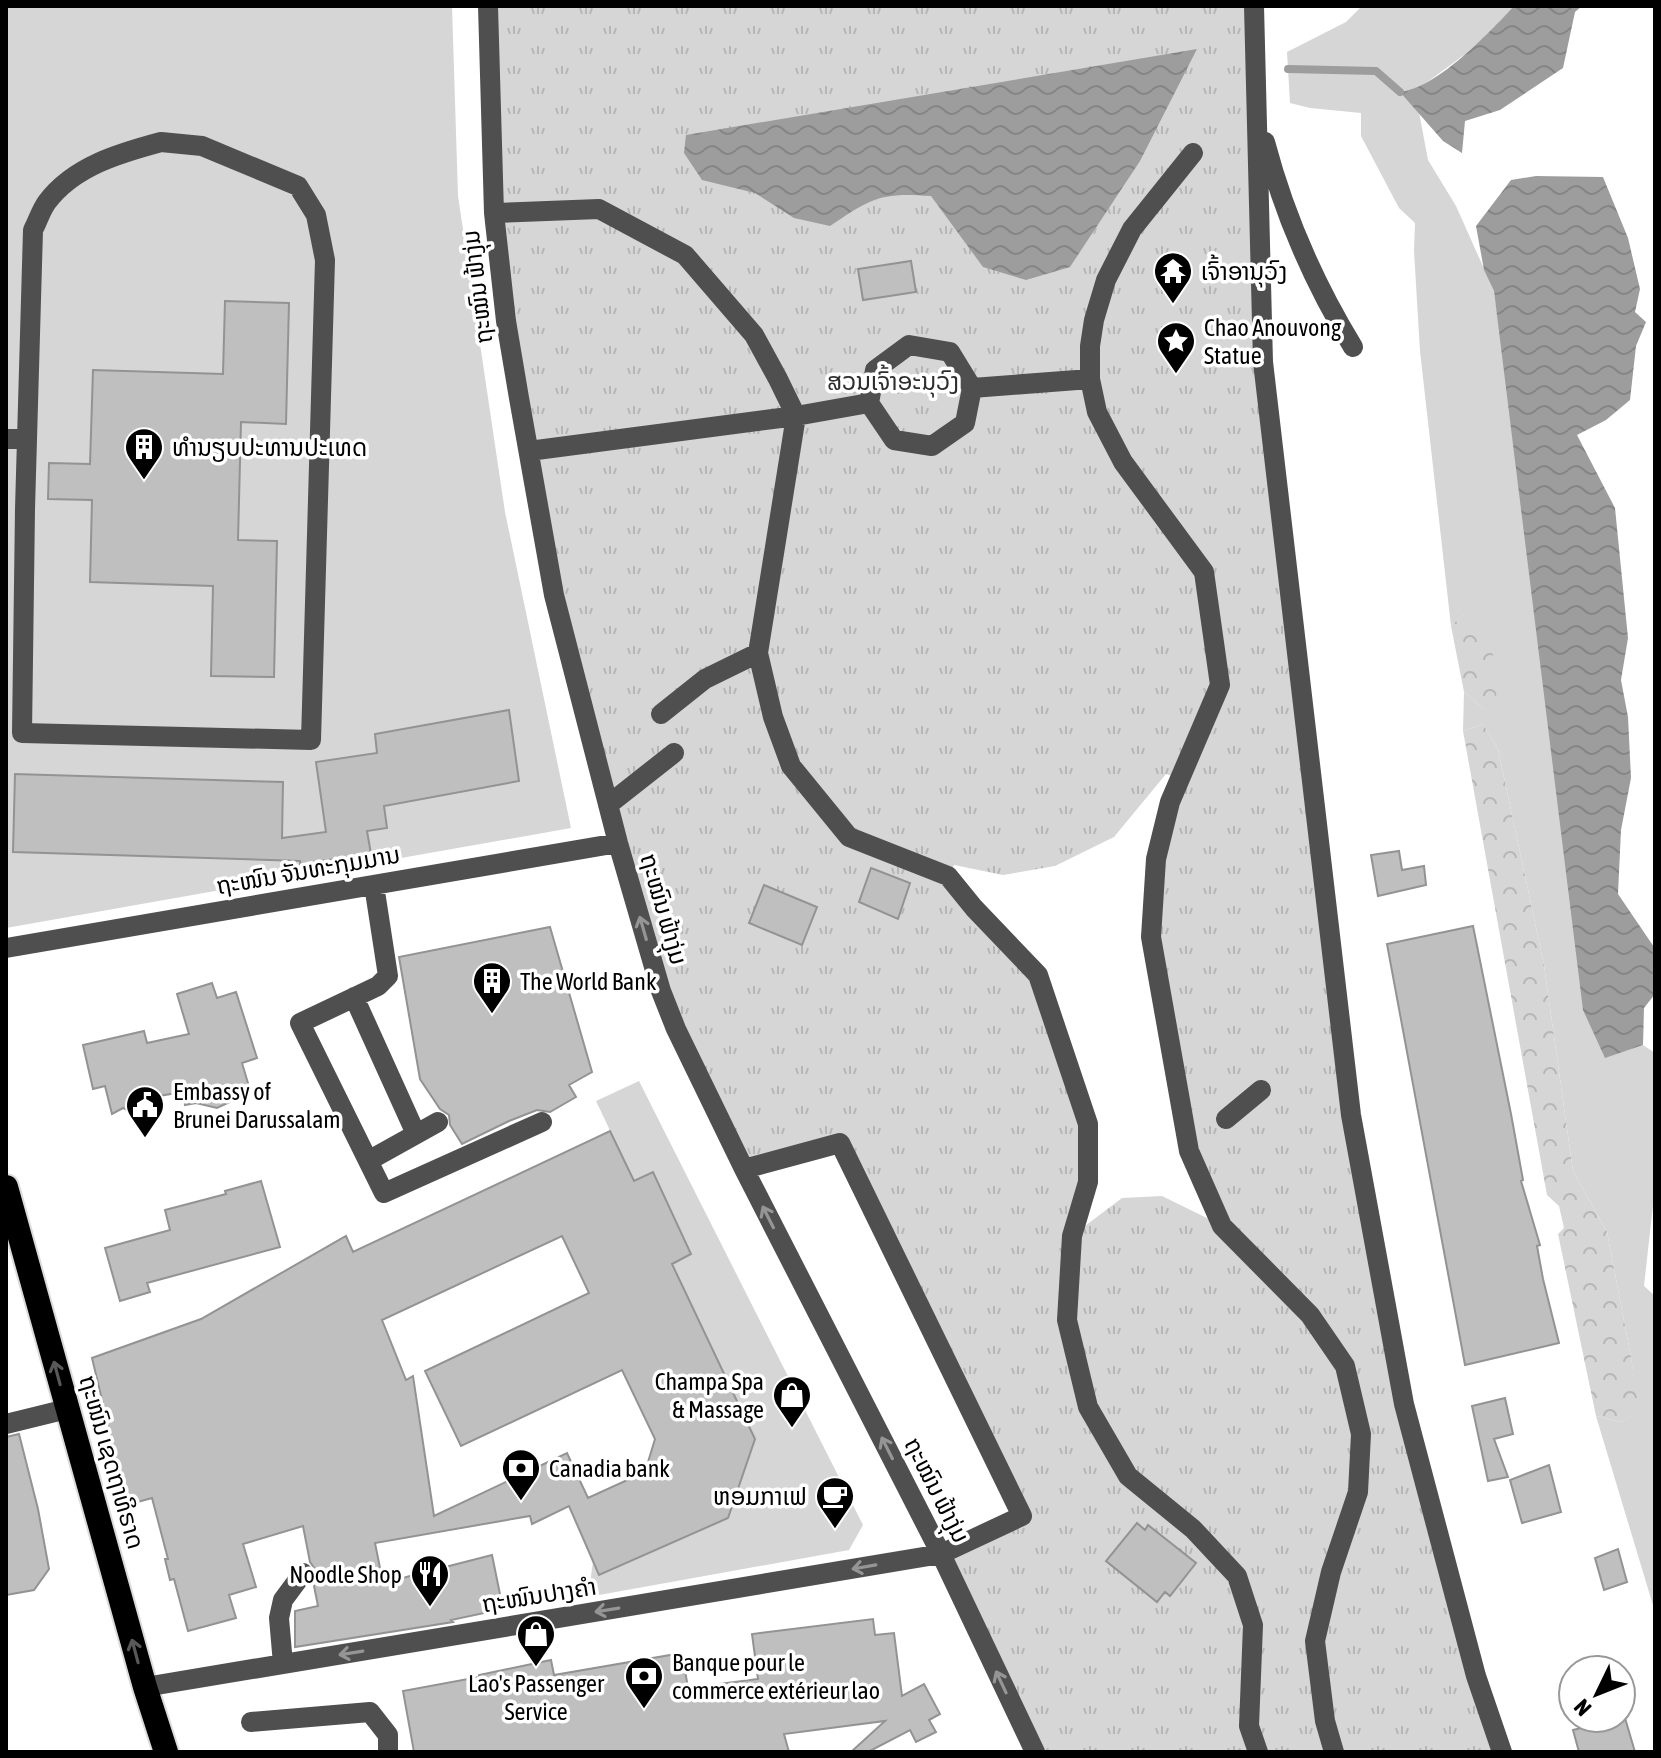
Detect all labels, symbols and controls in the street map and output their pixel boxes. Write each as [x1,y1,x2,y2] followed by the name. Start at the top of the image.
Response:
[457,228,503,345] street label: ຖະໝົນ ຟ້າງຸ່ມ
[1152,250,1194,305] temple icon: ເຈົ້າອານຸວົງ
[1201,254,1287,288] place label: ເຈົ້າອານຸວົງ
[1204,314,1342,369] place label: Chao Anouvong Statue
[1155,320,1197,375] place icon: Chao Anouvong Statue
[827,364,959,398] park label: ສວນເຈົ້າອະນຸວົງ
[123,426,165,481] building icon: ທຳນຽບປະທານປະເທດ
[172,434,367,462] place label: ທຳນຽບປະທານປະເທດ
[214,841,403,902] street label: ຖະໜົນ ຈັນທະກຸມມານ
[629,850,693,969] street label: ຖະໝົນ ຟ້າງຸ່ມ
[635,915,650,941] one-way arrow
[471,960,513,1015] building icon: The World Bank
[520,968,657,995] place label: The World Bank
[173,1078,341,1133] place label: Embassy of Brunei Darussalam
[124,1084,166,1139] public building icon: Embassy of Brunei Darussalam
[760,1205,776,1229] one-way arrow
[49,1361,64,1387] one-way arrow
[655,1368,764,1423] place label: Champa Spa & Massage
[74,1372,150,1552] street label: ຖະໜົນ ເຊດຖາທິຣາດ
[771,1374,813,1429] shop icon: Champa Spa & Massage
[894,1433,975,1550] street label: ຖະໝົນ ຟ້າງຸ່ມ
[878,1437,894,1461] one-way arrow
[500,1447,542,1502] bank icon: Canadia bank
[549,1455,670,1482] place label: Canadia bank
[814,1475,856,1530] cafe icon: ຫອມກາເຟ
[713,1483,807,1510] place label: ຫອມກາເຟ
[409,1553,451,1608] restaurant icon: Noodle Shop
[289,1561,402,1588] place label: Noodle Shop
[852,1561,877,1576] one-way arrow
[480,1573,598,1617] street label: ຖະໜົນປາງຄໍາ
[595,1603,621,1618] one-way arrow
[515,1613,557,1668] shop icon: Lao's Passenger Service
[127,1638,142,1664] one-way arrow
[339,1646,364,1661] one-way arrow
[672,1649,880,1704] place label: Banque pour le commerce extérieur lao
[1557,1654,1637,1734] north arrow
[623,1655,665,1710] bank icon: Banque pour le commerce extérieur lao
[468,1670,605,1725] place label: Lao's Passenger Service
[993,1670,1009,1694] one-way arrow
[1568,1694,1596,1721] text: N

